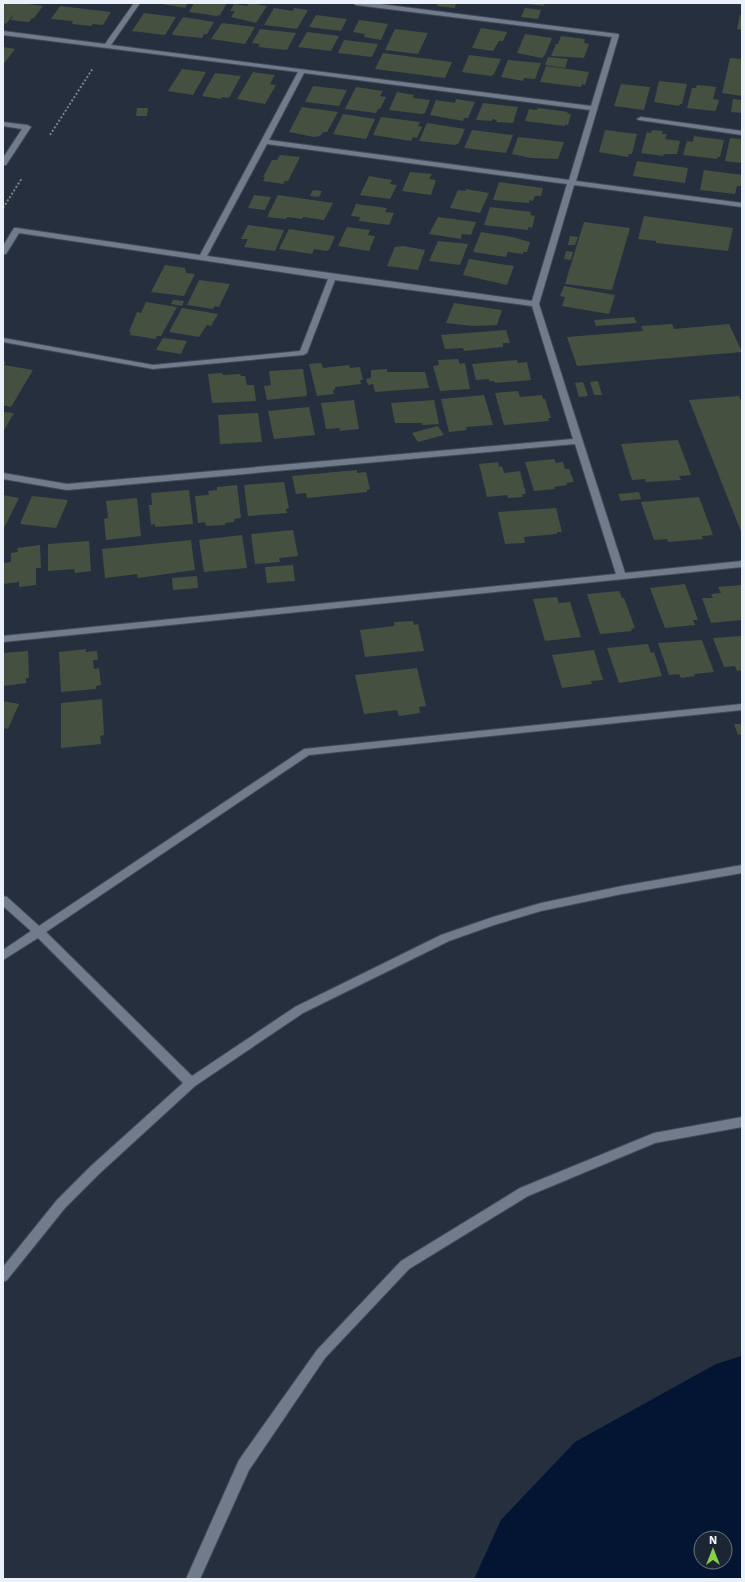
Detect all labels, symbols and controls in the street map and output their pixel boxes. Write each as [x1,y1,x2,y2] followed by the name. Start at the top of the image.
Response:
[693,1530,733,1570] north arrow
[709,1534,717,1547] text: N

